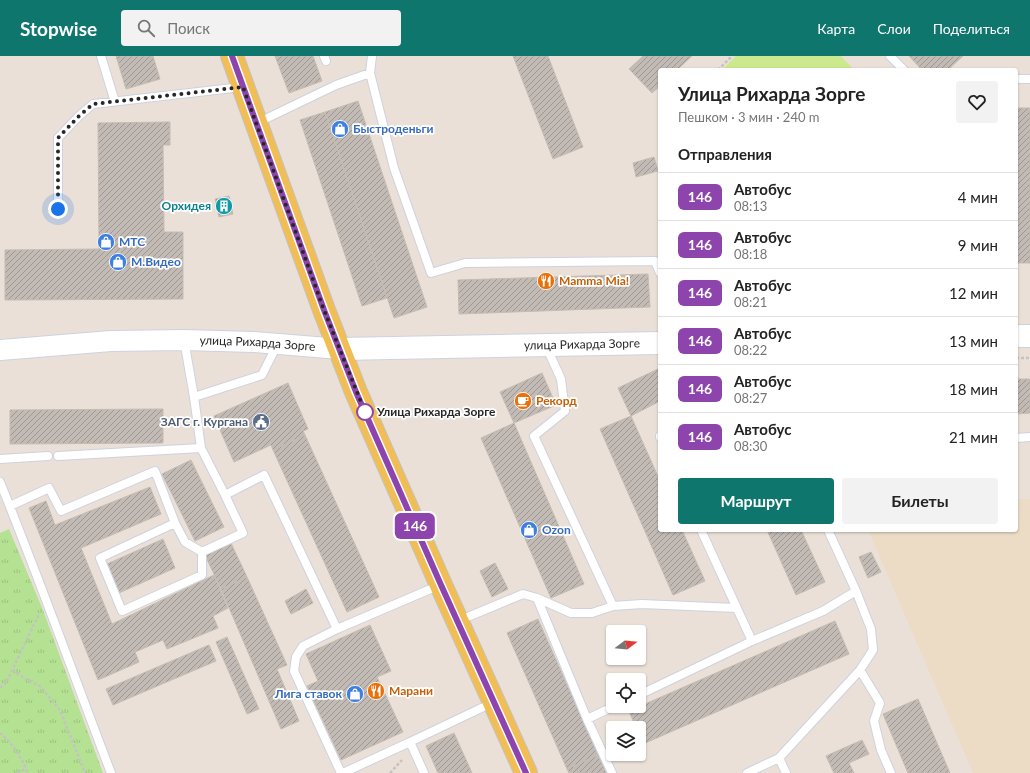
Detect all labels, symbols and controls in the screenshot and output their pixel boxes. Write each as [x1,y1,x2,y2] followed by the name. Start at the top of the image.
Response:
[121,10,401,46] search box
[20,17,97,40] text: Stopwise
[135,17,157,39] icon: search
[167,19,210,37] text: Поиск
[817,20,855,37] text: Карта
[877,20,911,37] text: Слои
[933,20,1010,37] text: Поделиться
[956,81,998,123] button: heart
[678,82,865,105] text: Улица Рихарда Зорге
[678,109,819,125] text: Пешком · 3 мин · 240 m
[330,119,350,139] shop icon: Быстроденьги
[353,121,433,136] place label: Быстроденьги
[678,145,772,163] text: Отправления
[734,180,791,198] text: Автобус
[688,188,712,205] text: 146
[958,188,998,206] text: 4 мин
[214,196,234,216] building icon: Орхидея
[162,198,211,213] place label: Орхидея
[734,198,767,214] text: 08:13
[48,199,68,219] your location
[734,228,791,246] text: Автобус
[96,232,116,252] shop icon: МТС
[119,234,145,249] place label: МТС
[688,236,712,253] text: 146
[958,236,998,254] text: 9 мин
[734,246,767,262] text: 08:18
[108,252,128,272] shop icon: М.Видео
[131,254,181,269] place label: М.Видео
[536,271,556,291] restaurant icon: Mamma Mia!
[559,273,629,288] place label: Mamma Mia!
[734,276,791,294] text: Автобус
[688,284,712,301] text: 146
[949,284,998,302] text: 12 мин
[734,294,767,310] text: 08:21
[734,324,791,342] text: Автобус
[199,332,316,354] street label: улица Рихарда Зорге
[688,332,712,349] text: 146
[949,332,998,350] text: 13 мин
[524,335,640,353] street label: улица Рихарда Зорге
[734,342,767,358] text: 08:22
[734,372,791,390] text: Автобус
[688,380,712,397] text: 146
[949,380,998,398] text: 18 мин
[734,390,767,406] text: 08:27
[513,391,533,411] cafe icon: Рекорд
[536,393,577,408] place label: Рекорд
[356,403,374,421] marker: Улица Рихарда Зорге
[376,404,496,419] place label: Улица Рихарда Зорге
[251,412,271,432] public building icon: ЗАГС г. Кургана
[161,414,248,429] place label: ЗАГС г. Кургана
[734,420,791,438] text: Автобус
[688,428,712,445] text: 146
[949,428,998,446] text: 21 мин
[734,438,767,454] text: 08:30
[678,478,834,524] button: Маршрут
[842,478,998,524] button: Билеты
[392,513,438,539] line badge: 146
[403,517,427,534] text: 146
[519,520,539,540] shop icon: Ozon
[542,522,571,537] place label: Ozon
[606,625,646,665] north arrow
[606,625,646,761] map controls
[606,673,646,713] button: locate
[366,681,386,701] restaurant icon: Марани
[389,683,433,698] place label: Марани
[345,684,365,704] shop icon: Лига ставок
[274,686,342,701] place label: Лига ставок
[606,721,646,761] button: layers

